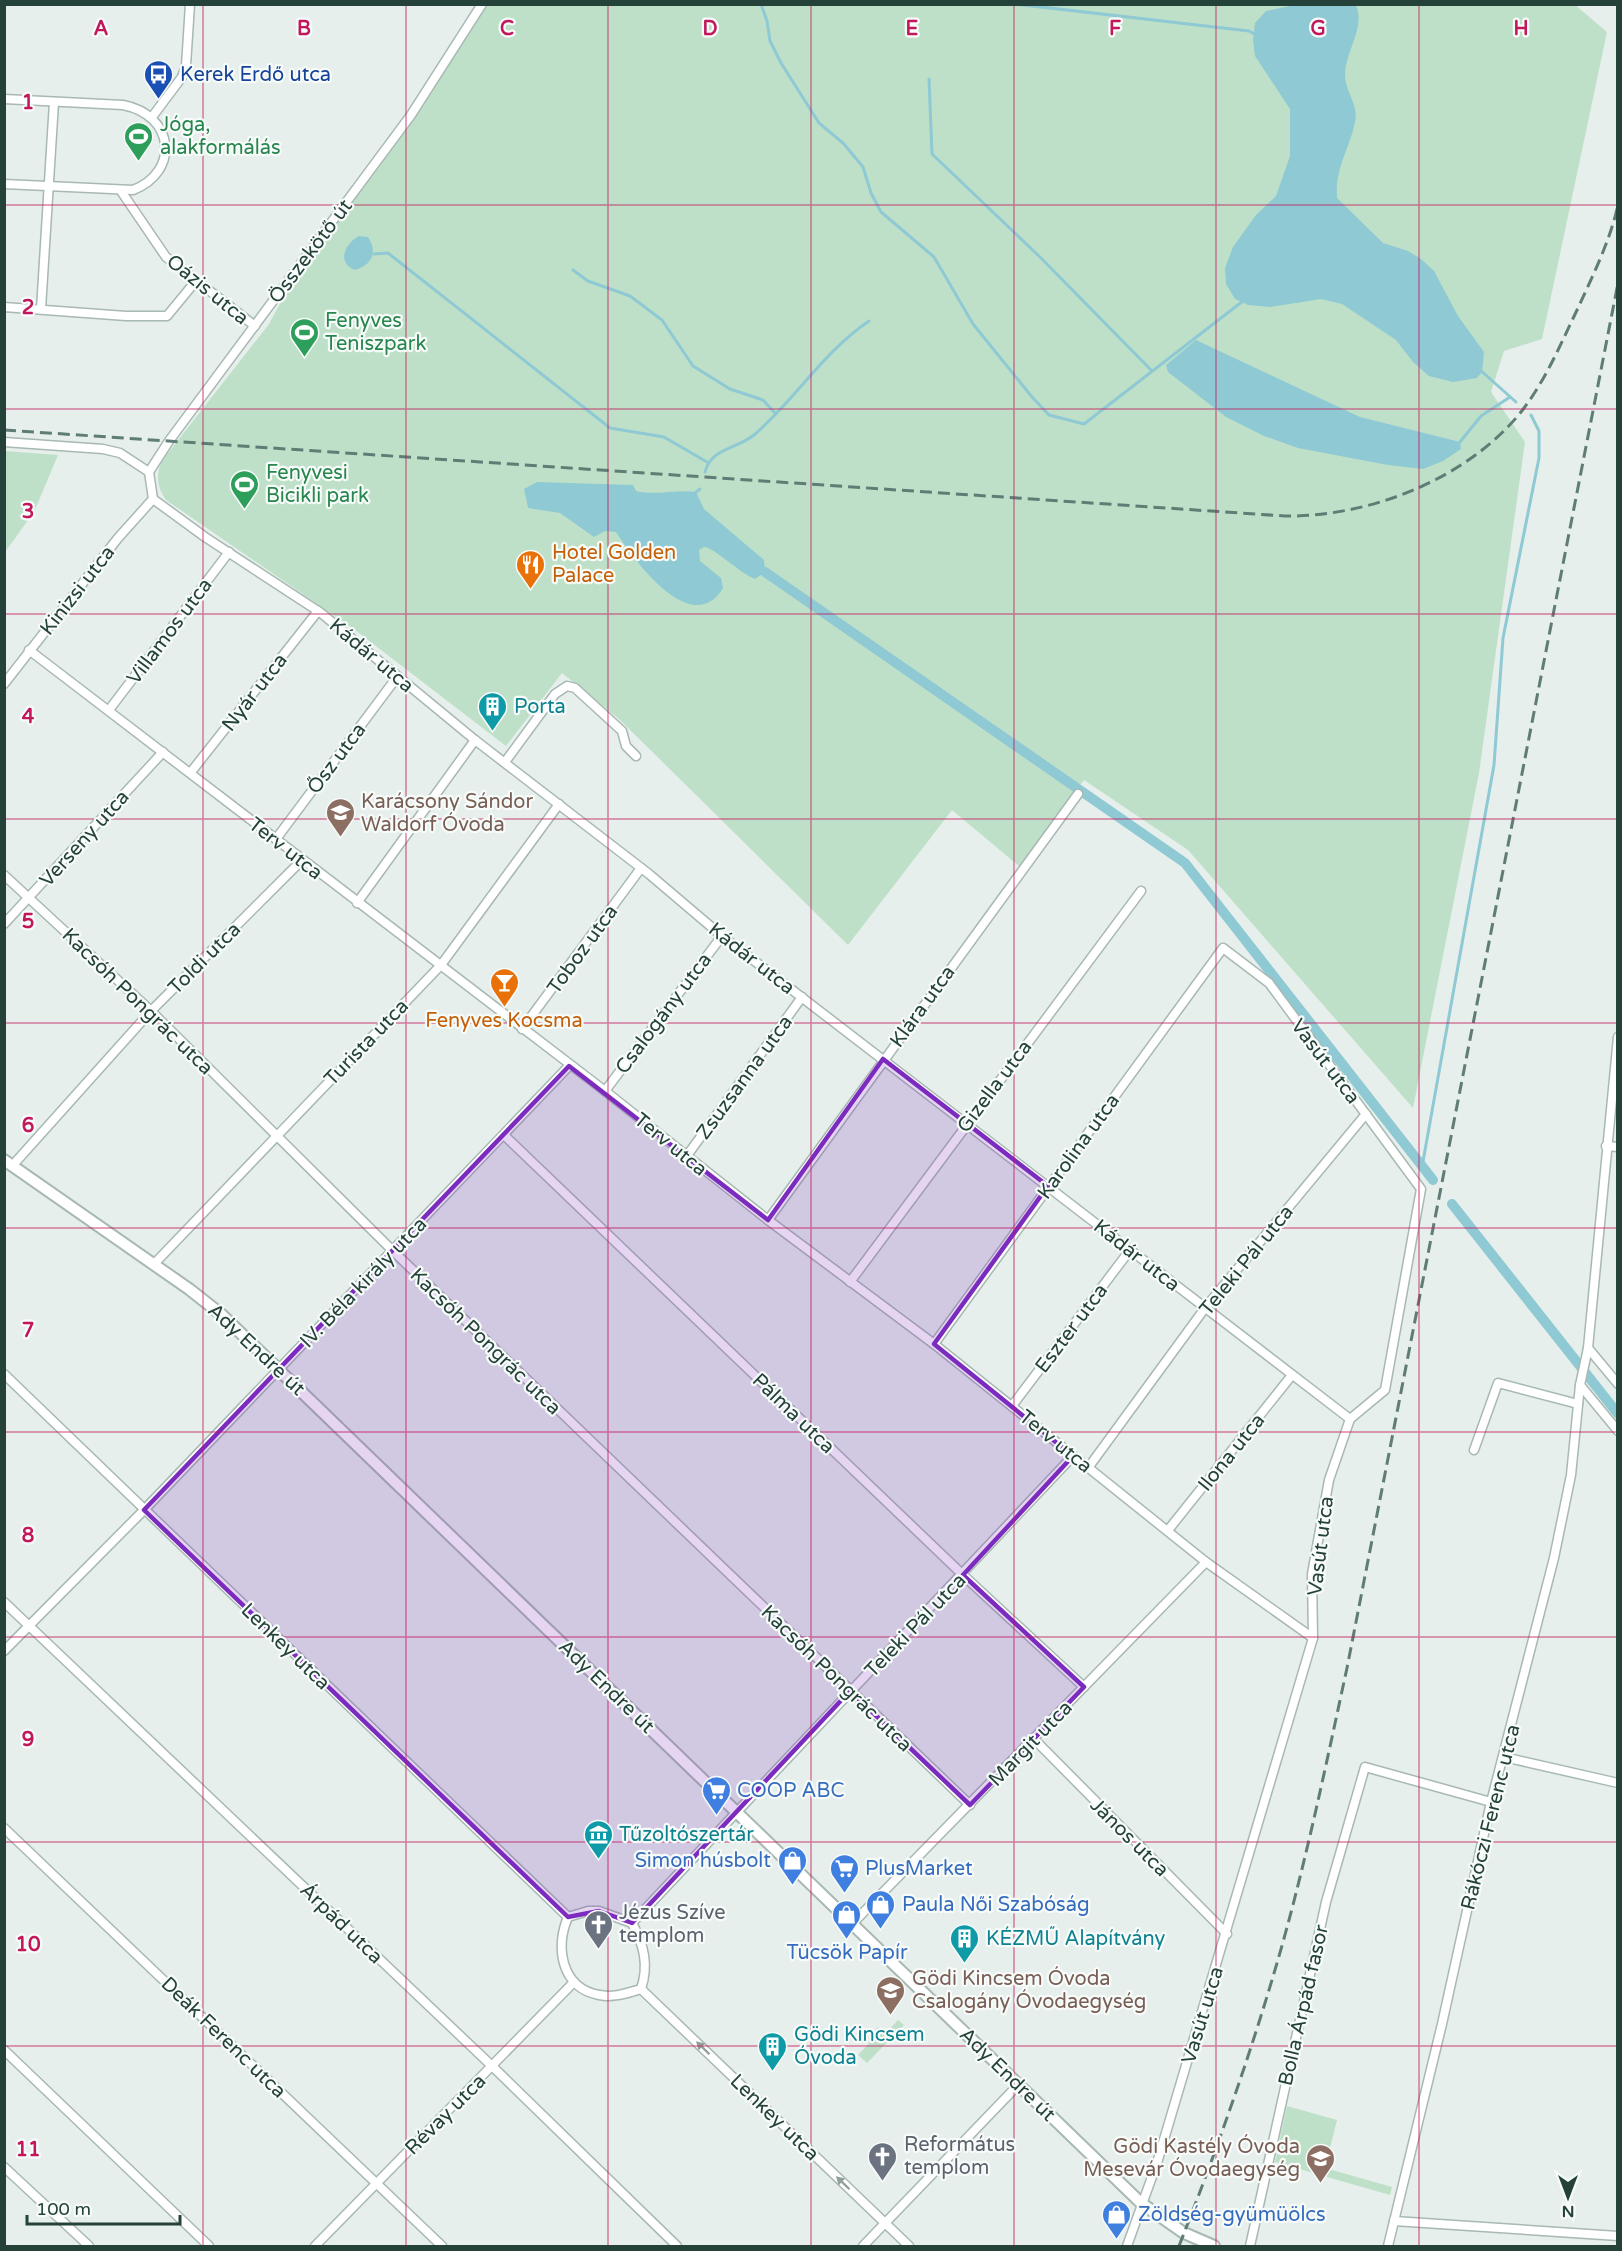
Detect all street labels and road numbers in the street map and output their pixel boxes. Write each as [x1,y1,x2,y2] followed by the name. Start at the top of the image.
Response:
[263,194,358,308] street label: Összekötő út
[162,249,253,330] street label: Oázis utca
[35,541,120,640] street label: Kinizsi utca
[122,574,218,689] street label: Villamos utca
[324,613,419,698] street label: Kádár utca
[217,649,293,736] street label: Nyár utca
[302,718,371,799] street label: Ősz utca
[35,785,135,892] street label: Verseny utca
[244,812,327,885] street label: Terv utca
[542,900,623,999] street label: Toboz utca
[164,918,246,1000] street label: Toldi utca
[703,918,799,1000] street label: Kádár utca
[57,923,218,1080] street label: Kacsóh Pongrác utca
[611,948,717,1079] street label: Csalogány utca
[885,961,961,1052] street label: Klára utca
[320,994,414,1091] street label: Turista utca
[692,1011,798,1144] street label: Zsuzsanna utca
[1285,1014,1365,1109] street label: Vasút utca
[952,1036,1037,1138] street label: Gizella utca
[1033,1089,1125,1204] street label: Karolina utca
[629,1108,712,1182] street label: Terv utca
[1195,1200,1299,1321] street label: Teleki Pál utca
[295,1212,432,1353] street label: IV. Béla király utca
[1088,1215,1184,1297] street label: Kádár utca
[405,1263,566,1420] street label: Kacsóh Pongrác utca
[1030,1279,1113,1378] street label: Eszter utca
[203,1299,310,1401] street label: Ady Endre út
[747,1368,840,1459] street label: Pálma utca
[1014,1405,1097,1479] street label: Terv utca
[1193,1409,1270,1496] street label: Ilona utca
[1303,1495,1339,1597] street label: Vasút utca
[860,1569,971,1683] street label: Teleki Pál utca
[236,1598,335,1695] street label: Lenkey utca
[756,1600,917,1757] street label: Kacsóh Pongrác utca
[553,1635,660,1739] street label: Ady Endre út
[984,1696,1078,1792] street label: Margit utca
[1456,1722,1526,1912] street label: Rákóczi Ferenc utca
[1085,1793,1174,1882] street label: János utca
[295,1878,388,1969] street label: Árpád utca
[1273,1922,1334,2088] street label: Bolla Árpád fasor
[1177,1964,1229,2067] street label: Vasút utca
[156,1972,291,2103] street label: Deák Ferenc utca
[954,2023,1061,2127] street label: Ady Endre út
[400,2069,491,2160] street label: Révay utca
[725,2069,824,2166] street label: Lenkey utca

